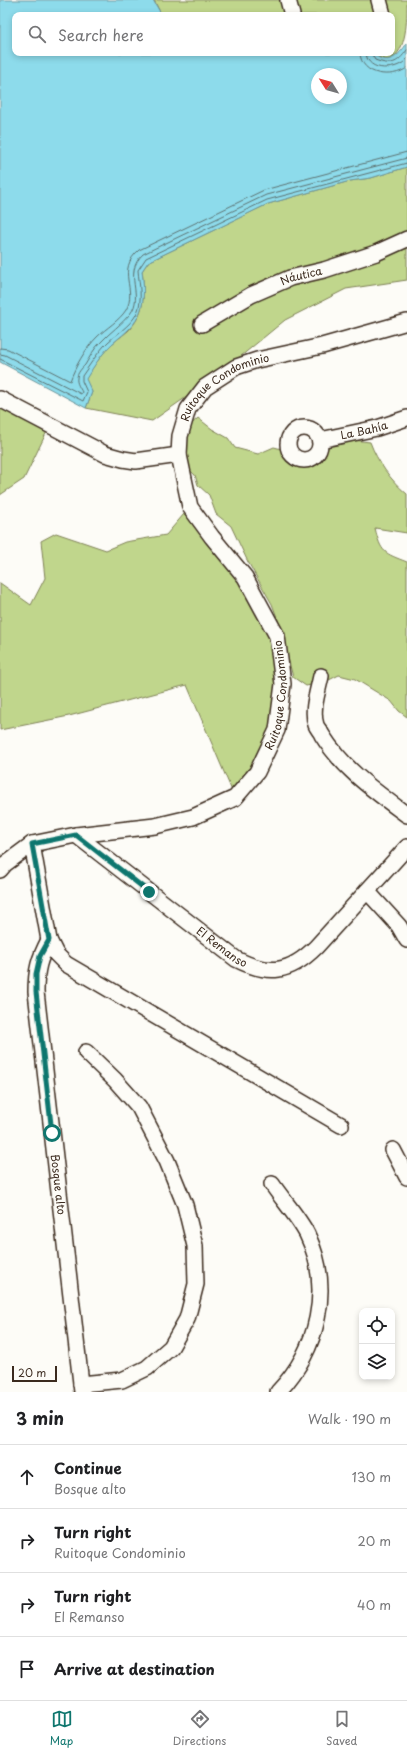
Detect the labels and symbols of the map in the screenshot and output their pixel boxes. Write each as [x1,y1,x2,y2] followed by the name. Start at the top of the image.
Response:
[311,68,347,104] north arrow
[277,262,324,289] street label: Náutica
[176,349,270,423] street label: Ruitoque Condominio
[339,416,390,443] street label: La Bahía
[260,640,291,753] street label: Ruitoque Condominio
[140,883,158,901] route end
[193,922,250,971] street label: El Remanso
[43,1124,61,1142] route start
[47,1153,71,1216] street label: Bosque alto
[12,1364,57,1383] scale bar

